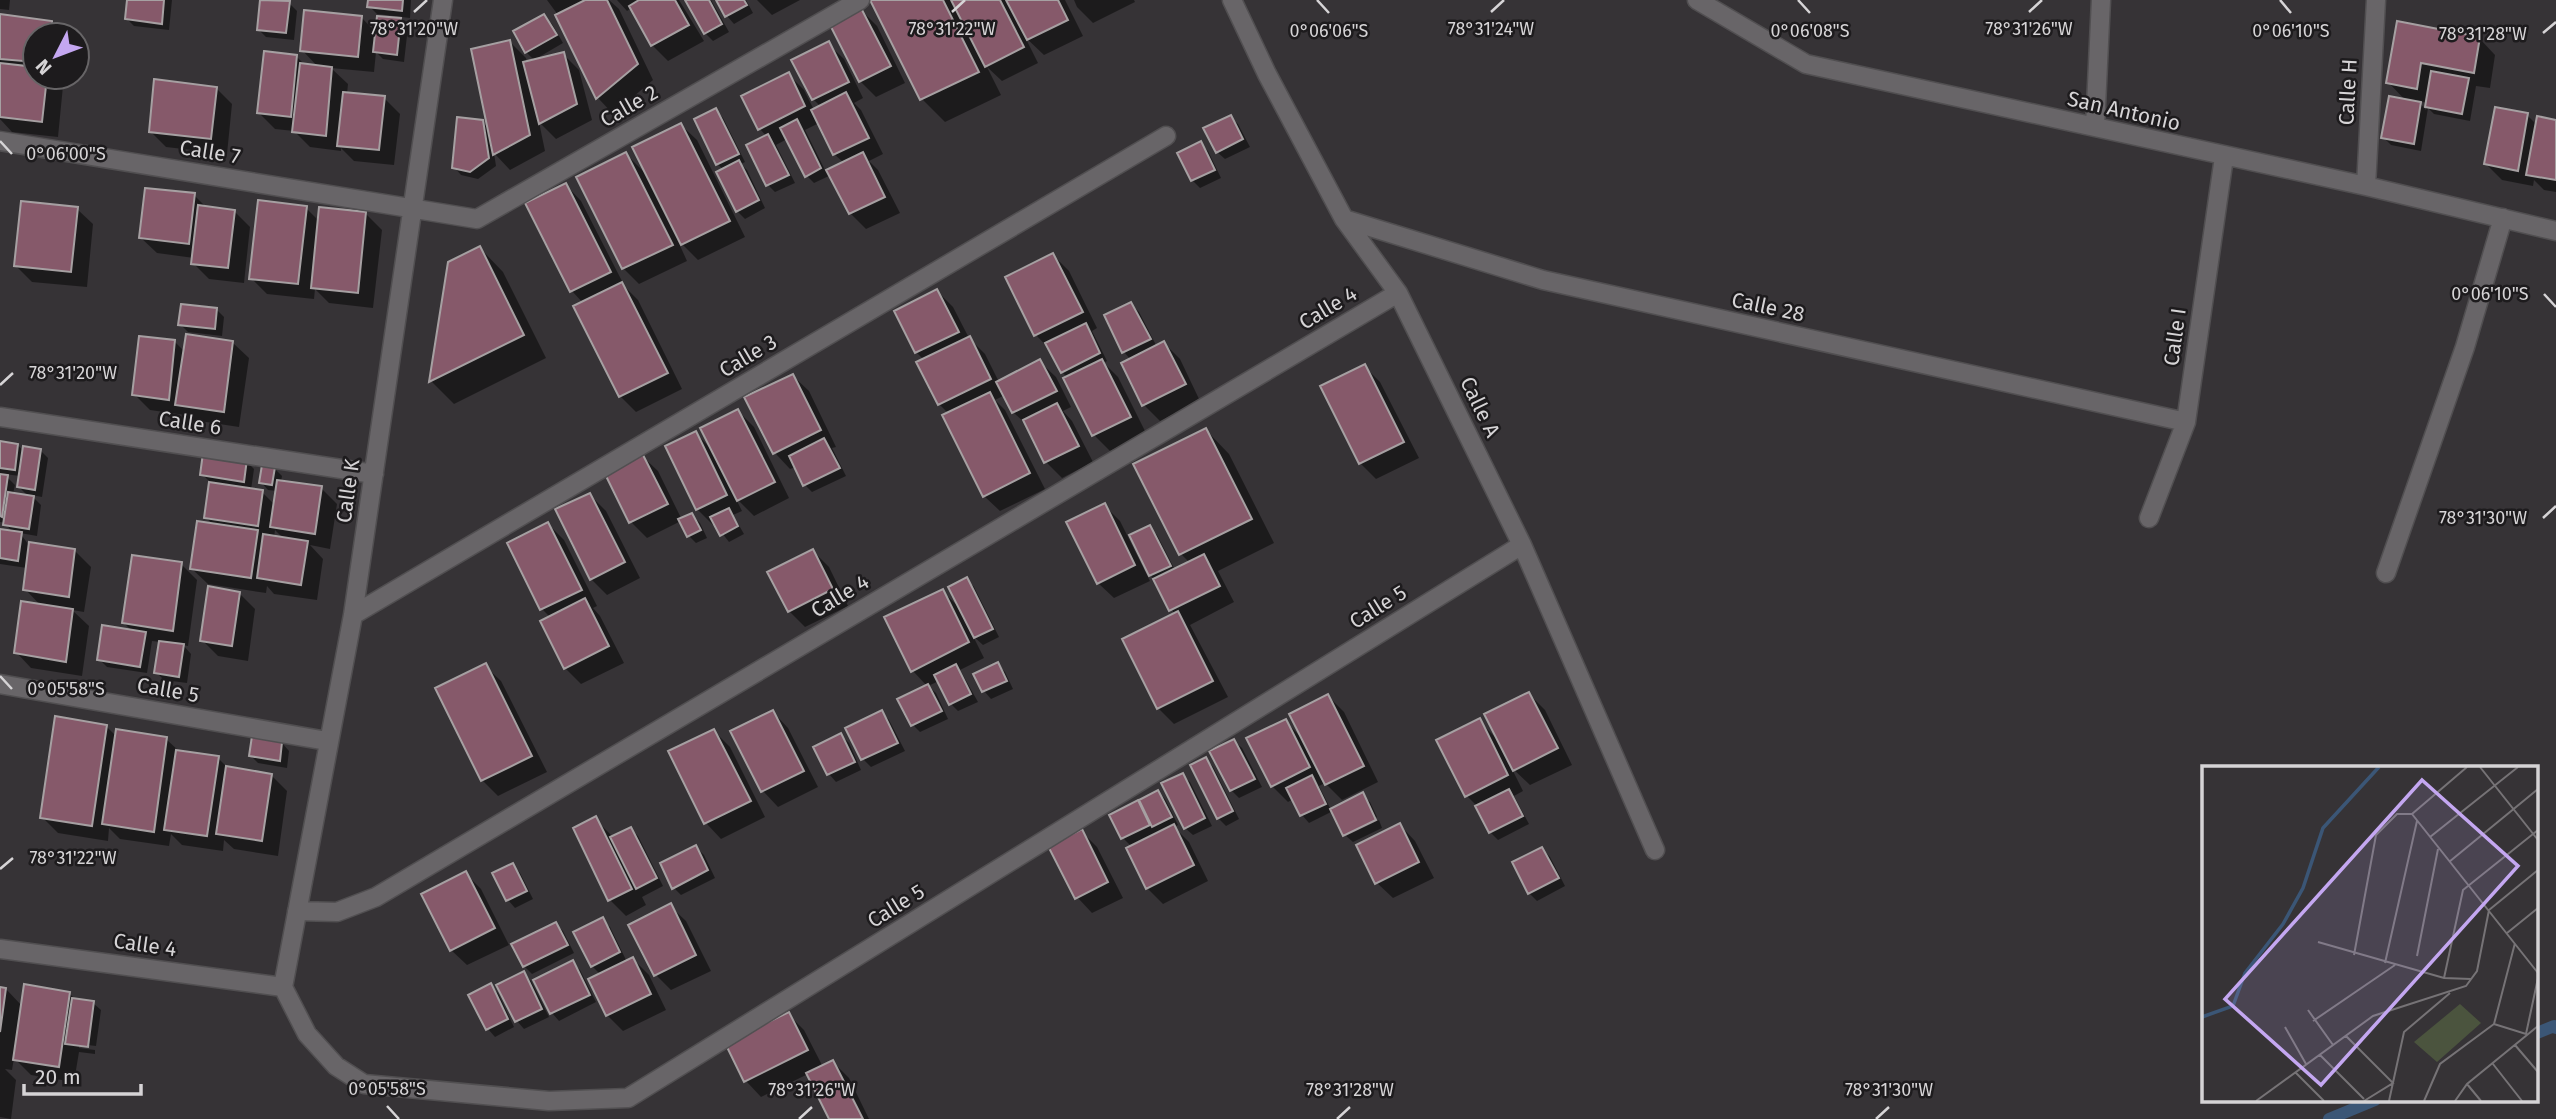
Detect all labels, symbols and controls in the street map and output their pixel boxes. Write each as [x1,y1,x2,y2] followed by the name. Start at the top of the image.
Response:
[370,18,458,40] text: 78°31'20"W
[908,18,996,40] text: 78°31'22"W
[1448,18,1534,40] text: 78°31'24"W
[1985,18,2073,40] text: 78°31'26"W
[1290,20,1369,42] text: 0°06'06"S
[1770,20,1850,42] text: 0°06'08"S
[2252,20,2330,42] text: 0°06'10"S
[21,21,91,91] north arrow
[2439,23,2527,45] text: 78°31'28"W
[31,55,57,79] text: N
[2333,58,2363,126] street label: Calle H
[595,79,663,133] street label: Calle 2
[2065,85,2183,137] street label: San Antonio
[178,134,242,170] street label: Calle 7
[26,143,106,165] text: 0°06'00"S
[1294,281,1362,335] street label: Calle 4
[2451,283,2529,305] text: 0°06'10"S
[1729,287,1807,327] street label: Calle 28
[2158,306,2192,368] street label: Calle I
[715,329,781,383] street label: Calle 3
[29,362,117,384] text: 78°31'20"W
[1454,373,1506,441] street label: Calle A
[157,405,223,441] street label: Calle 6
[331,457,365,525] street label: Calle K
[2439,507,2527,529] text: 78°31'30"W
[806,569,874,623] street label: Calle 4
[1345,579,1411,635] street label: Calle 5
[135,672,201,708] street label: Calle 5
[27,678,105,700] text: 0°05'58"S
[2202,766,2538,1102] inset map
[29,847,117,869] text: 78°31'22"W
[863,878,929,934] street label: Calle 5
[112,928,178,962] street label: Calle 4
[24,1052,142,1096] scale bar
[35,1064,81,1090] text: 20 m
[348,1078,426,1100] text: 0°05'58"S
[768,1079,856,1101] text: 78°31'26"W
[1306,1079,1394,1101] text: 78°31'28"W
[1845,1079,1933,1101] text: 78°31'30"W

